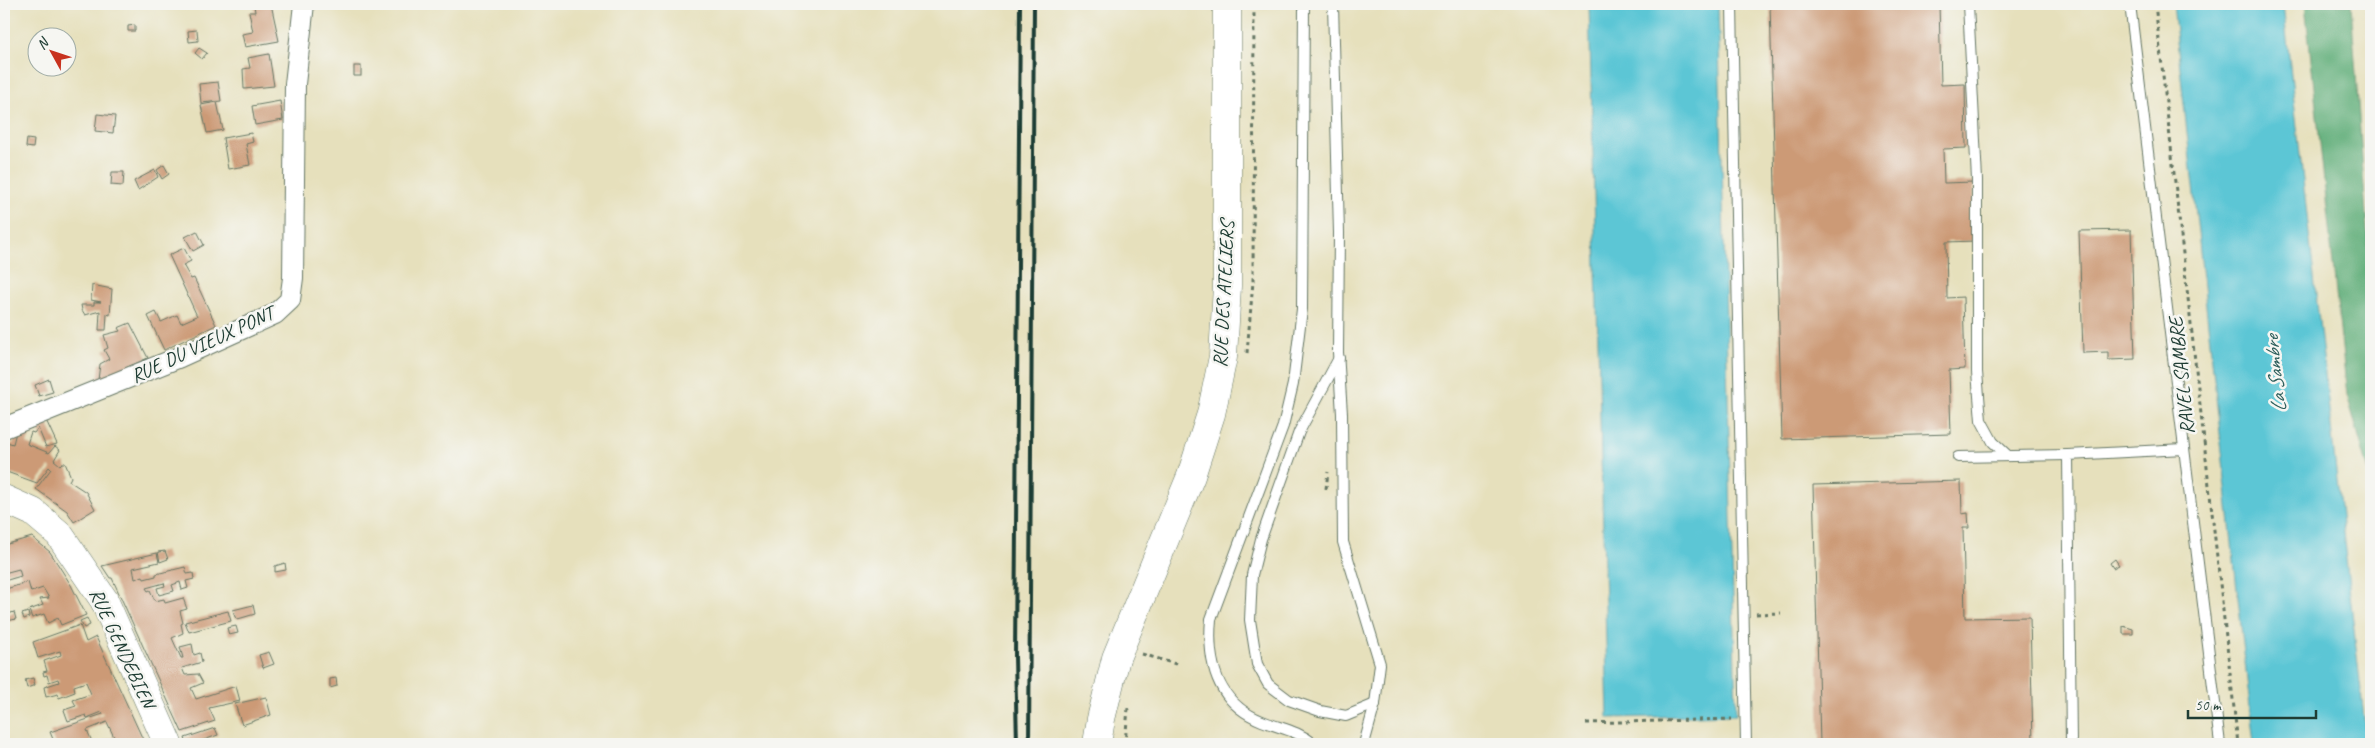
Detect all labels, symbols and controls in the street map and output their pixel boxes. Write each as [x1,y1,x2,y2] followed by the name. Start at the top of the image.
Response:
[28,28,78,78] north arrow
[33,33,53,53] text: N
[1207,216,1240,368] street label: RUE DES ATELIERS
[127,299,281,389] street label: RUE DU VIEUX PONT
[2163,314,2200,436] street label: RAVEL SAMBRE
[2258,331,2292,414] water label: La Sambre
[84,584,162,715] street label: RUE GENDEBIEN
[2188,688,2315,720] scale bar
[2195,696,2222,715] text: 50 m

